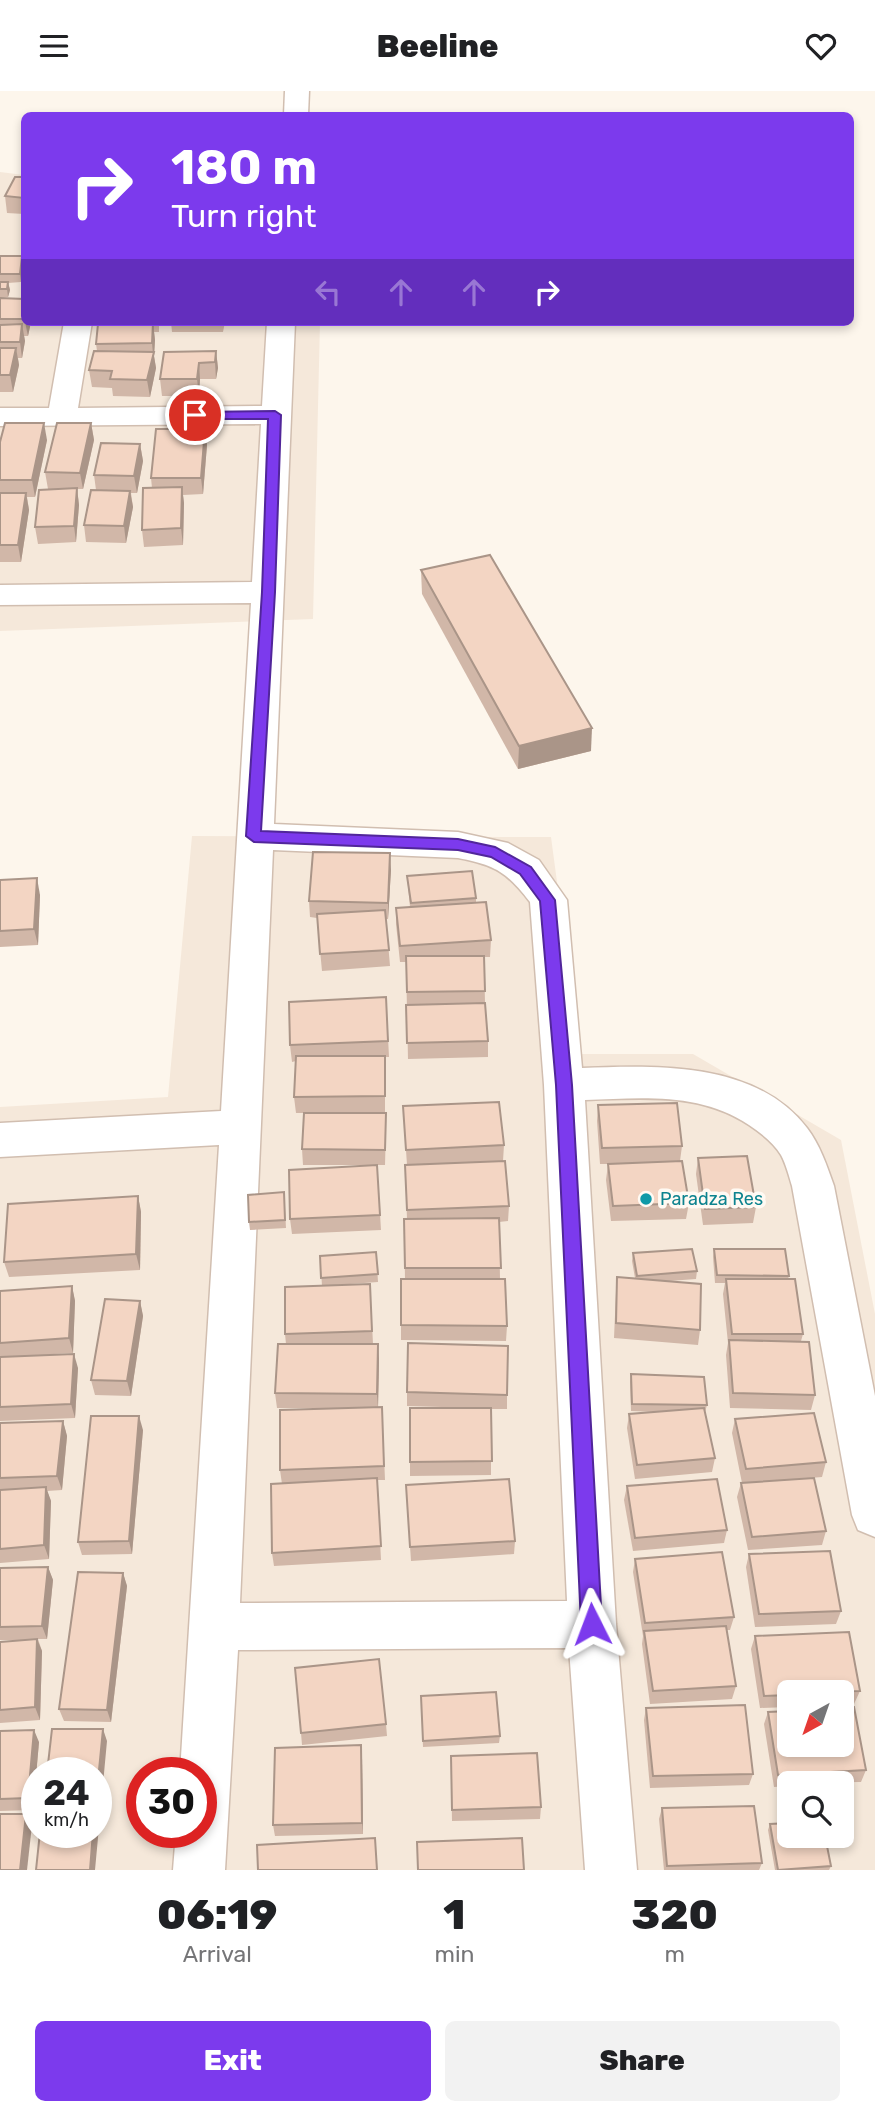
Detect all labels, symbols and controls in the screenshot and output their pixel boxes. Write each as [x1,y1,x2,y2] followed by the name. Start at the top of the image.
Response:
[35,27,73,65] icon: menu
[376,27,499,65] text: Beeline
[802,27,840,65] icon: heart
[171,138,317,196] text: 180 m
[56,140,147,231] icon: right
[171,197,316,235] text: Turn right
[309,273,347,311] icon: left
[382,273,420,311] icon: ahead
[455,273,493,311] icon: ahead
[528,273,566,311] icon: right
[165,385,225,445] pin
[176,396,214,434] icon: arrive
[660,1188,763,1210] place label: Paradza Res
[638,1191,654,1207] marker: Paradza Res
[555,1587,629,1661] position arrow
[777,1680,854,1757] north arrow
[777,1680,854,1848] map controls
[126,1757,217,1848] speed limit sign: 30
[777,1771,854,1848] button: search
[43,1772,90,1814] text: 24
[44,1809,89,1831] text: km/h
[157,1890,277,1940] text: 06:19
[443,1890,465,1940] text: 1
[631,1890,718,1940] text: 320
[183,1940,252,1968] text: Arrival
[434,1940,474,1968] text: min
[664,1940,685,1968] text: m
[35,2021,431,2101] button: Exit
[445,2021,840,2101] button: Share

